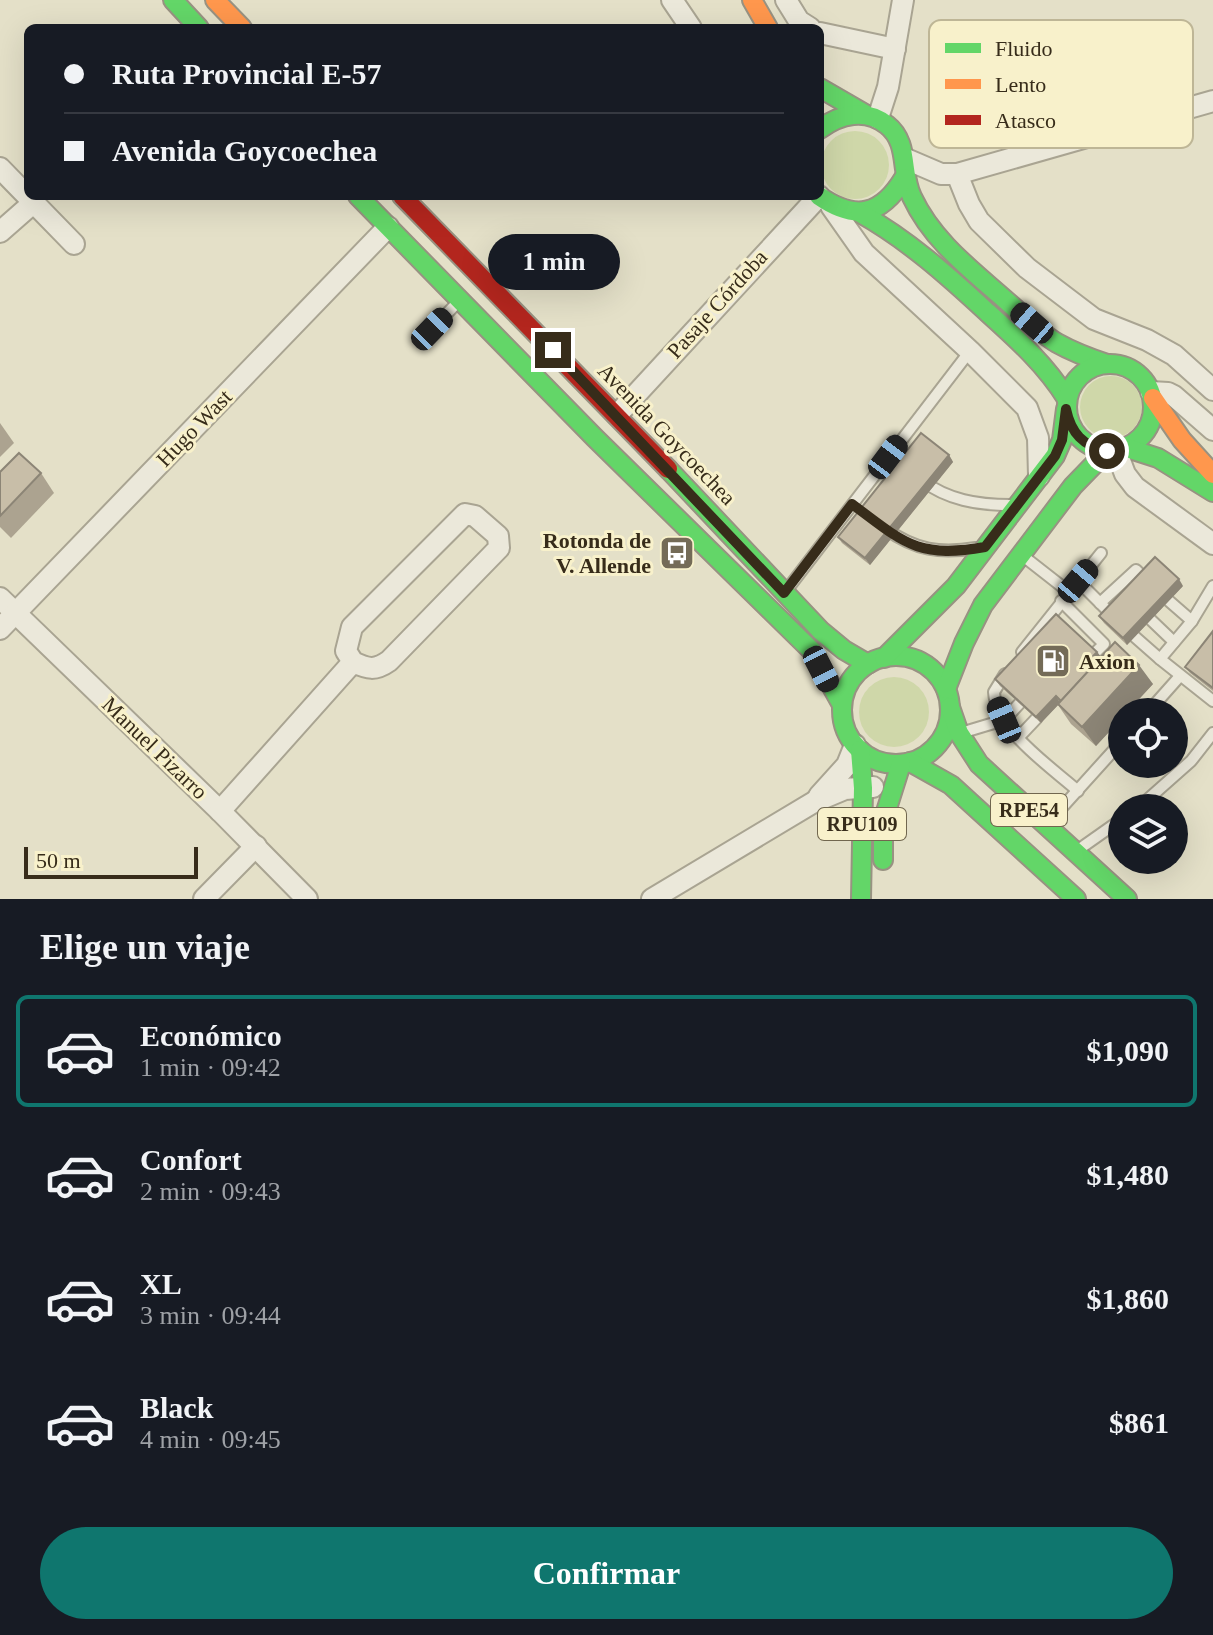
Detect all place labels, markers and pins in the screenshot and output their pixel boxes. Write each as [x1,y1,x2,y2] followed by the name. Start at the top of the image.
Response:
[543,528,651,578] place label: Rotonda de V. Allende
[658,534,696,572] bus stop icon: Rotonda de V. Allende
[1034,642,1072,680] fuel station icon: Axion
[1079,649,1135,674] place label: Axion

